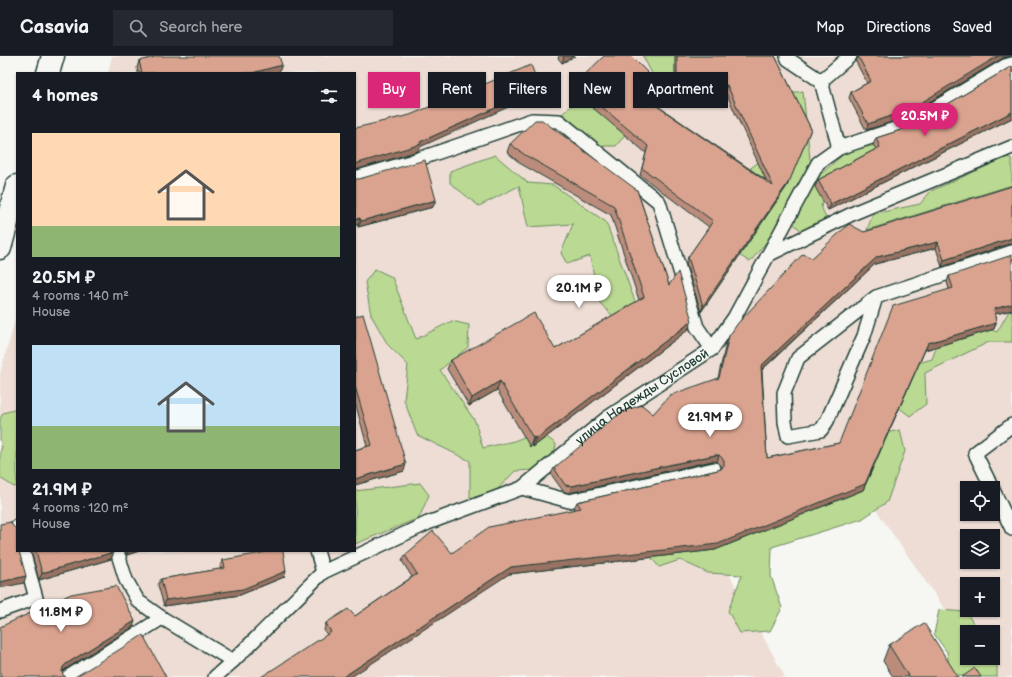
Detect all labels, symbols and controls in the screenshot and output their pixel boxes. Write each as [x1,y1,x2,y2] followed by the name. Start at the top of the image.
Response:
[113,10,393,46] search box
[20,16,89,39] text: Casavia
[127,17,149,39] icon: search
[159,18,242,37] text: Search here
[816,19,844,36] text: Map
[866,19,931,36] text: Directions
[953,19,992,36] text: Saved
[368,72,420,108] chip: Buy
[428,72,486,108] chip: Rent
[494,72,561,108] chip: Filters
[569,72,625,108] chip: New
[633,72,728,108] chip: Apartment
[318,85,340,107] icon: filters
[32,86,98,106] text: 4 homes
[888,103,962,137] pin: 20.5M ₽
[901,108,949,124] text: 20.5M ₽
[150,159,222,231] icon: home
[32,268,95,288] text: 20.5M ₽
[542,275,616,309] pin: 20.1M ₽
[556,280,602,296] text: 20.1M ₽
[32,288,129,304] text: 4 rooms · 140 m²
[32,304,70,320] text: House
[573,345,712,448] street label: улица Надежды Сусловой
[150,371,222,443] icon: home
[673,404,747,438] pin: 21.9M ₽
[687,409,733,425] text: 21.9M ₽
[32,480,92,500] text: 21.9M ₽
[960,481,1000,665] map controls
[960,481,1000,521] button: locate
[32,500,129,516] text: 4 rooms · 120 m²
[32,516,70,532] text: House
[960,529,1000,569] button: layers
[960,577,1000,617] button: +
[24,599,98,633] pin: 11.8M ₽
[39,604,83,620] text: 11.8M ₽
[960,625,1000,665] button: −

